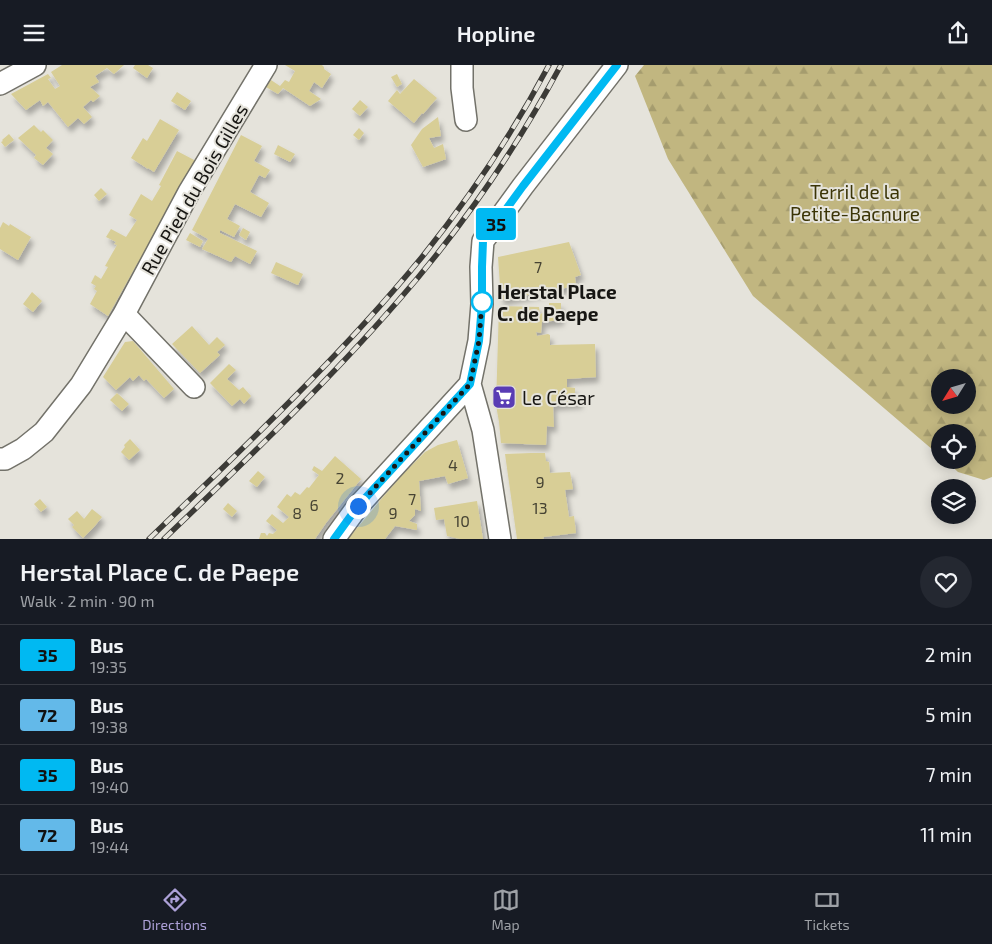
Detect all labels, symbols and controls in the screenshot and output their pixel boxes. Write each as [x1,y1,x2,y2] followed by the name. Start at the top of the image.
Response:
[20,19,48,47] icon: menu
[944,19,972,47] icon: share
[457,20,535,46] text: Hopline
[136,100,252,278] street label: Rue Pied du Bois Gilles
[790,180,920,225] park label: Terril de la Petite-Bacnure
[474,208,518,240] line badge: 35
[486,213,506,235] text: 35
[534,257,542,276] house number: 7
[497,280,617,325] place label: Herstal Place C. de Paepe
[471,291,493,313] marker: Herstal Place C. de Paepe
[931,369,976,414] north arrow
[931,369,976,524] map controls
[491,384,517,410] supermarket icon: Le César
[522,386,595,409] place label: Le César
[931,424,976,469] button: locate
[448,455,458,474] house number: 4
[336,468,345,487] house number: 2
[535,472,545,491] house number: 9
[931,479,976,524] button: layers
[408,489,416,508] house number: 7
[346,494,371,519] your location
[309,495,319,514] house number: 6
[532,498,548,517] house number: 13
[292,503,302,522] house number: 8
[388,503,398,522] house number: 9
[454,511,470,530] house number: 10
[920,556,972,608] button: heart
[20,557,299,586] text: Herstal Place C. de Paepe
[20,591,155,610] text: Walk · 2 min · 90 m
[90,634,124,657] text: Bus
[925,643,972,666] text: 2 min
[37,644,58,666] text: 35
[90,657,127,676] text: 19:35
[90,694,124,717] text: Bus
[925,703,972,726] text: 5 min
[38,704,57,726] text: 72
[90,717,128,736] text: 19:38
[90,754,124,777] text: Bus
[926,763,972,786] text: 7 min
[37,764,58,786] text: 35
[90,777,129,796] text: 19:40
[90,814,124,837] text: Bus
[920,823,972,846] text: 11 min
[38,824,57,846] text: 72
[90,837,129,856] text: 19:44
[142,886,207,933] tab: Directions
[492,886,520,933] tab: Map
[804,886,850,933] tab: Tickets

